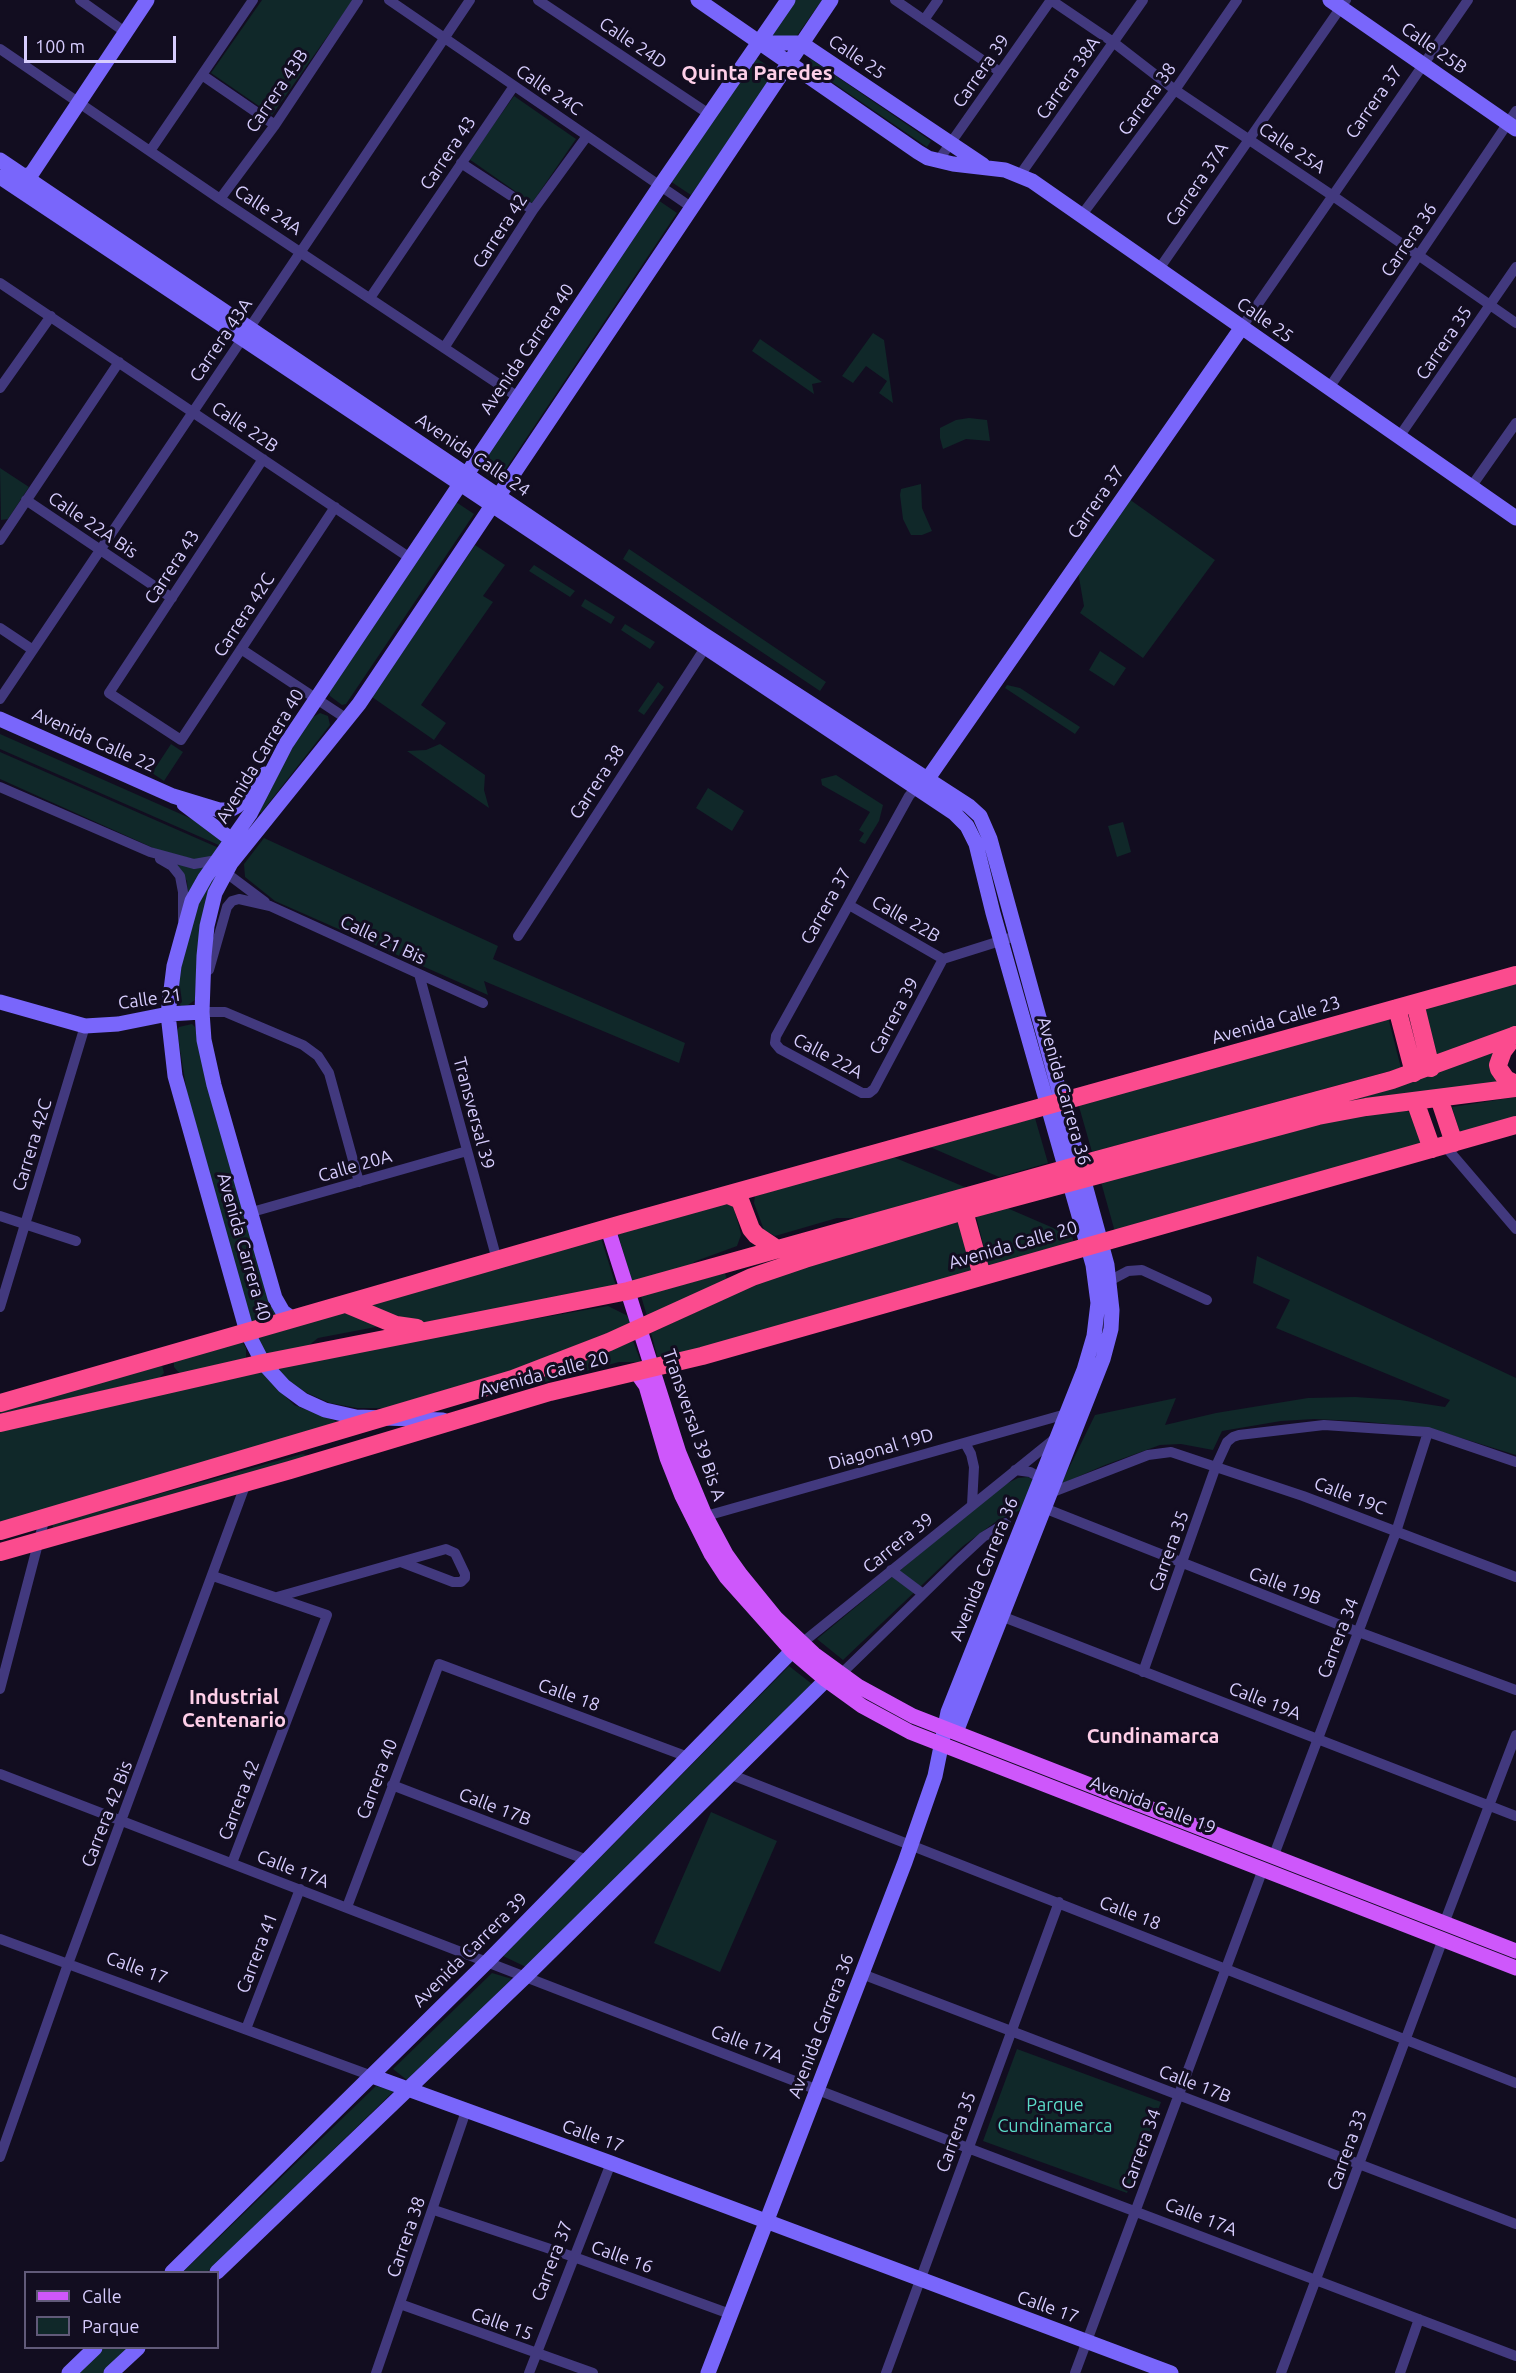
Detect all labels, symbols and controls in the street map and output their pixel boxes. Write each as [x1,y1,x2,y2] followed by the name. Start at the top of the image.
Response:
[595,13,671,73] street label: Calle 24D
[1397,17,1471,79] street label: Calle 25B
[27,24,178,62] scale bar
[824,30,890,84] street label: Calle 25
[948,30,1014,112] street label: Carrera 39
[1032,32,1104,124] street label: Carrera 38A
[35,36,85,56] text: 100 m
[241,45,313,137] street label: Carrera 43B
[1113,59,1181,139] street label: Carrera 38
[512,60,586,120] street label: Calle 24C
[681,60,833,86] district label: Quinta Paredes
[1341,61,1407,143] street label: Carrera 37
[415,112,481,194] street label: Carrera 43
[1255,118,1329,178] street label: Calle 25A
[1161,138,1233,230] street label: Carrera 37A
[230,180,306,240] street label: Calle 24A
[468,190,532,272] street label: Carrera 42
[1376,199,1442,281] street label: Carrera 36
[475,280,579,418] street label: Avenida Carrera 40
[1233,293,1297,347] street label: Calle 25
[185,294,257,386] street label: Carrera 43A
[1411,302,1477,384] street label: Carrera 35
[208,397,282,457] street label: Calle 22B
[412,409,534,501] street label: Avenida Calle 24
[1063,461,1129,543] street label: Carrera 37
[44,487,142,563] street label: Calle 22A Bis
[140,526,204,608] street label: Carrera 43
[209,569,279,661] street label: Carrera 42C
[211,685,309,827] street label: Avenida Carrera 40
[29,703,159,777] street label: Avenida Calle 22
[565,741,629,823] street label: Carrera 38
[796,864,856,948] street label: Carrera 37
[868,891,944,947] street label: Calle 22B
[337,911,429,969] street label: Calle 21 Bis
[865,974,923,1058] street label: Carrera 39
[117,984,183,1014] street label: Calle 21
[1209,991,1343,1049] street label: Avenida Calle 23
[1033,1014,1095,1168] street label: Avenida Carrera 36
[789,1029,867,1083] street label: Calle 22A
[449,1055,499,1171] street label: Transversal 39
[8,1096,56,1194] street label: Carrera 42C
[316,1145,394,1187] street label: Calle 20A
[213,1170,275,1324] street label: Avenida Carrera 40
[946,1216,1080,1274] street label: Avenida Calle 20
[477,1346,611,1402] street label: Avenida Calle 20
[658,1346,730,1504] street label: Transversal 39 Bis A
[826,1424,936,1474] street label: Diagonal 19D
[1311,1472,1389,1520] street label: Calle 19C
[945,1494,1023,1644] street label: Avenida Carrera 36
[858,1508,938,1578] street label: Carrera 39
[1144,1508,1194,1594] street label: Carrera 35
[1246,1562,1324,1610] street label: Calle 19B
[1313,1595,1363,1681] street label: Carrera 34
[535,1674,603,1716] street label: Calle 18
[1226,1677,1304,1725] street label: Calle 19A
[182,1685,286,1732] district label: Industrial Centenario
[1087,1724,1219,1748] district label: Cundinamarca
[352,1736,402,1822] street label: Carrera 40
[214,1757,264,1843] street label: Carrera 42
[77,1758,137,1870] street label: Carrera 42 Bis
[1087,1771,1219,1839] street label: Avenida Calle 19
[456,1783,534,1831] street label: Calle 17B
[254,1845,332,1893] street label: Calle 17A
[408,1888,532,2012] street label: Avenida Carrera 39
[1096,1891,1164,1935] street label: Calle 18
[232,1910,282,1996] street label: Carrera 41
[103,1947,171,1989] street label: Calle 17
[783,1951,859,2101] street label: Avenida Carrera 36
[708,2020,786,2068] street label: Calle 17A
[1156,2060,1234,2108] street label: Calle 17B
[931,2089,981,2175] street label: Carrera 35
[997,2094,1113,2136] park label: Parque Cundinamarca
[1116,2106,1166,2192] street label: Carrera 34
[1322,2107,1372,2193] street label: Carrera 33
[559,2115,627,2157] street label: Calle 17
[1162,2193,1240,2241] street label: Calle 17A
[382,2194,430,2280] street label: Carrera 38
[527,2218,577,2304] street label: Carrera 37
[588,2236,656,2278] street label: Calle 16
[24,2271,219,2349] legend
[82,2286,122,2306] text: Calle
[1014,2286,1082,2328] street label: Calle 17
[468,2303,536,2345] street label: Calle 15
[82,2316,139,2336] text: Parque

